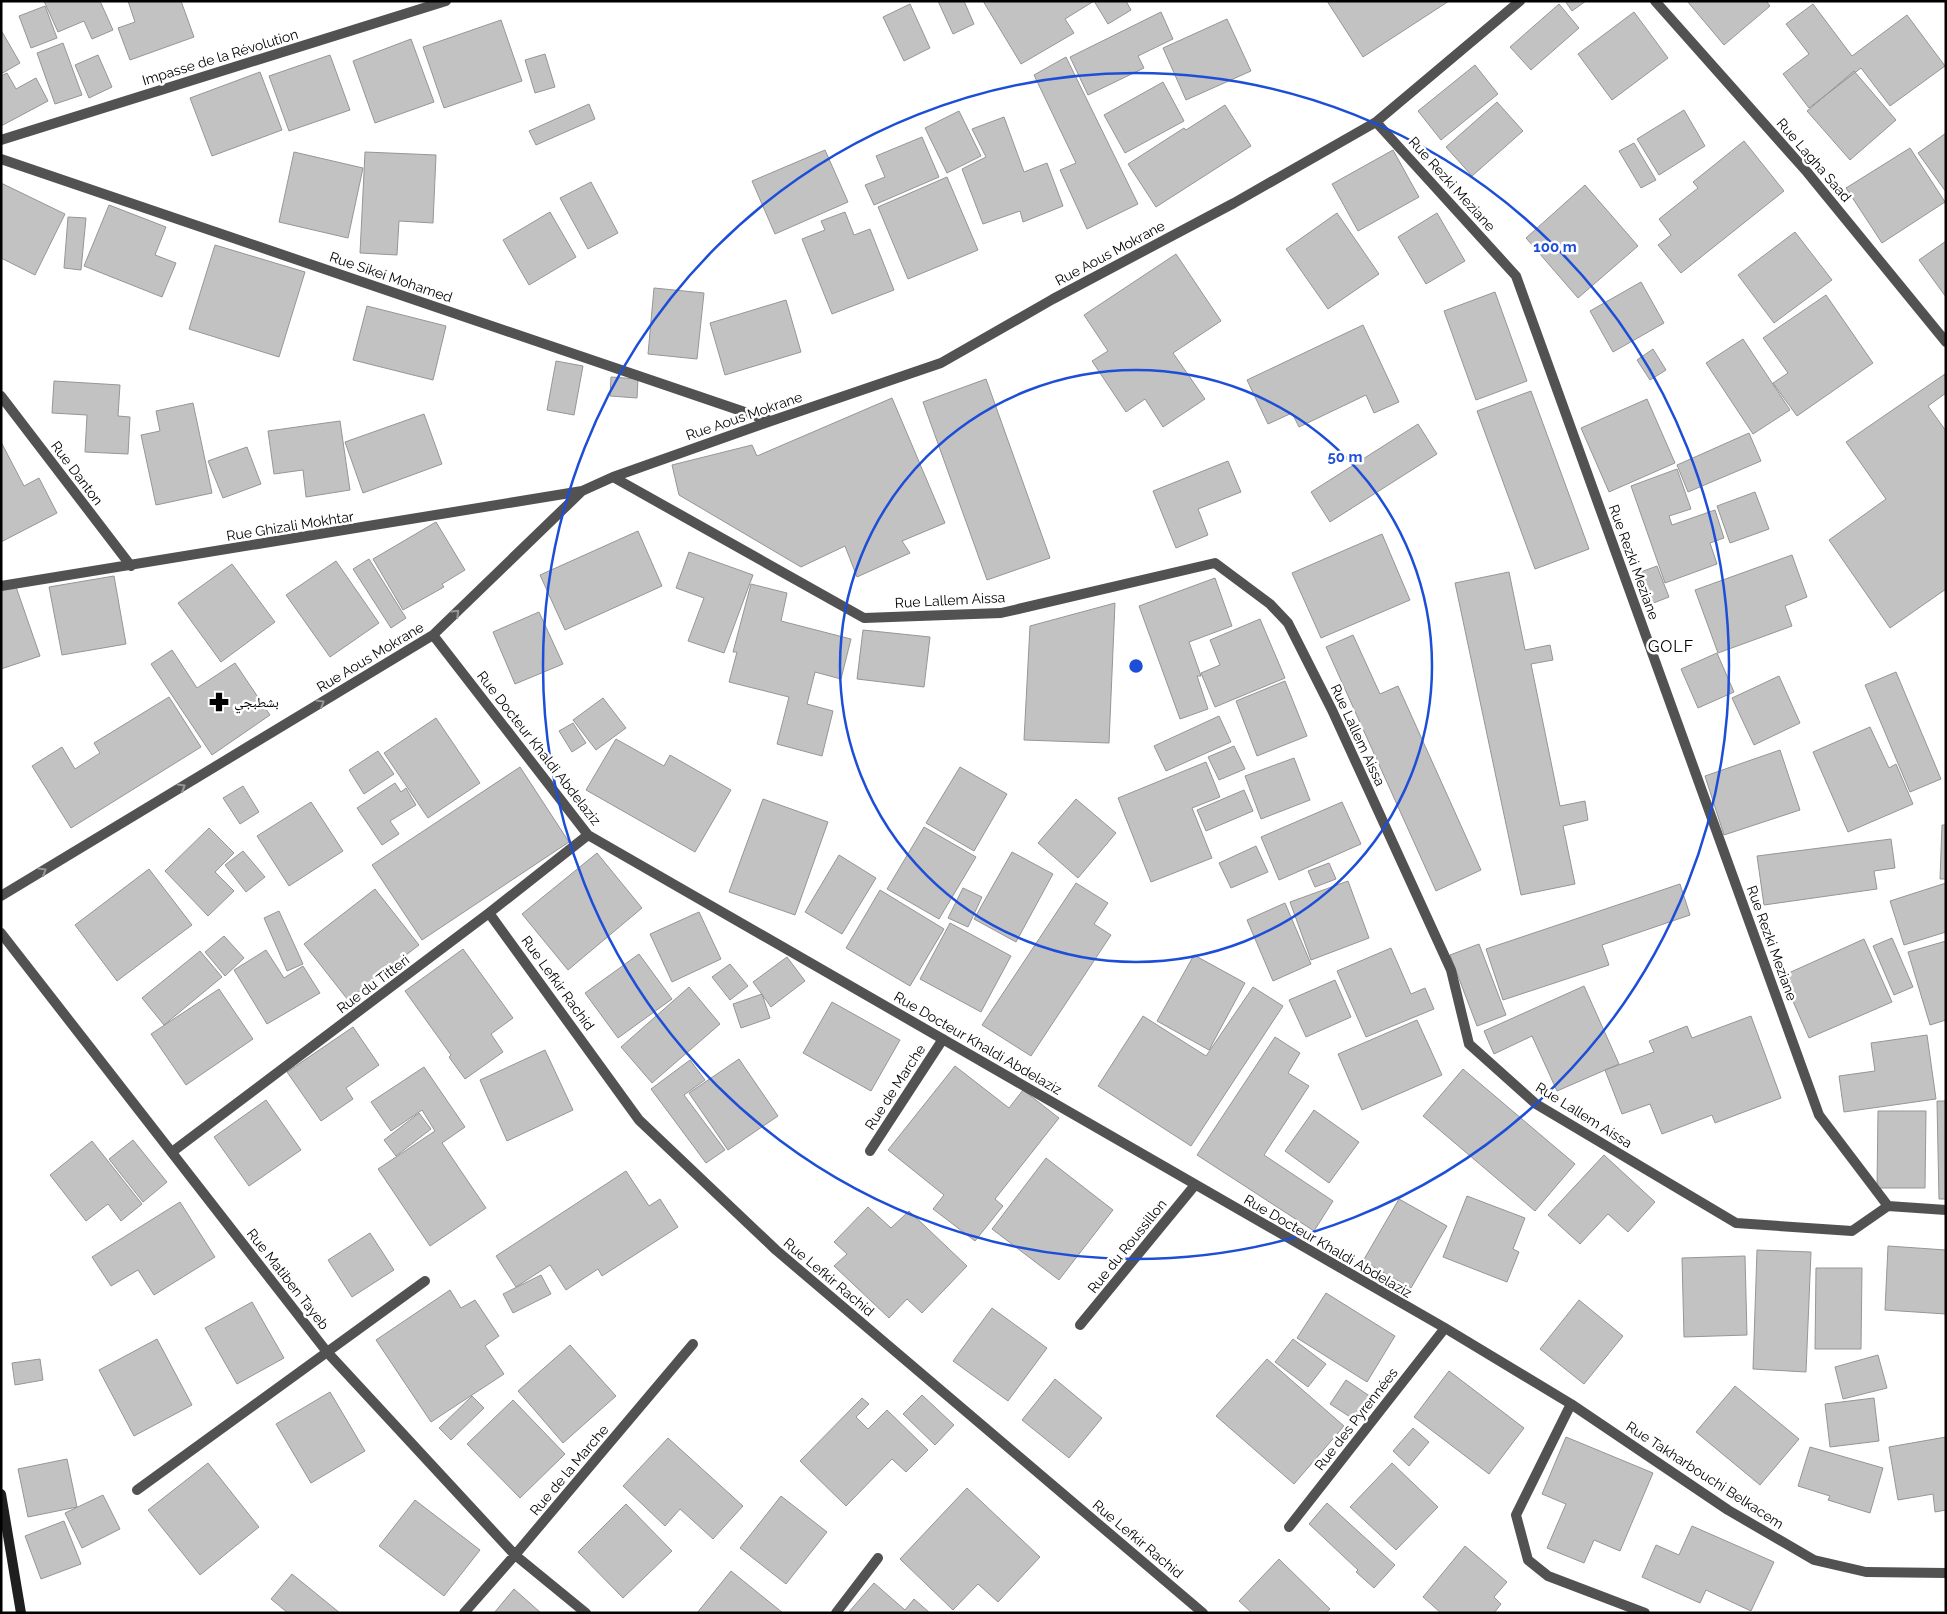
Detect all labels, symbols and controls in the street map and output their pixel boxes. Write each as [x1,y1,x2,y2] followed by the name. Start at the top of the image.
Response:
[140,26,300,88] street label: Impasse de la Révolution
[1773,115,1855,205] street label: Rue Lagha Saad
[1405,134,1499,234] street label: Rue Rezki Meziane
[1052,217,1168,289] street label: Rue Aous Mokrane
[1533,238,1577,256] text: 100 m
[328,248,454,306] street label: Rue Sikei Mohamed
[684,389,804,443] street label: Rue Aous Mokrane
[48,438,106,508] street label: Rue Danton
[1327,448,1363,466] text: 50 m
[1606,502,1662,622] street label: Rue Rezki Meziane
[225,508,355,544] street label: Rue Ghizali Mokhtar
[894,589,1006,611] street label: Rue Lallem Aissa
[450,610,459,619] one-way arrow
[314,619,426,695] street label: Rue Aous Mokrane
[1648,637,1694,656] district label: GOLF
[1127,657,1145,675] centre of rings
[474,668,604,828] street label: Rue Docteur Khaldi Abdelaziz
[1327,682,1389,788] street label: Rue Lallem Aissa
[208,691,230,713] pharmacy icon: بشطبجي
[234,694,279,714] place label: بشطبجي
[316,699,325,709] one-way arrow
[177,783,186,793] one-way arrow
[37,867,46,877] one-way arrow
[1744,883,1800,1003] street label: Rue Rezki Meziane
[518,933,598,1033] street label: Rue Lefkir Rachid
[334,952,412,1016] street label: Rue du Titteri
[891,988,1065,1098] street label: Rue Docteur Khaldi Abdelaziz
[862,1041,928,1133] street label: Rue de Marche
[1533,1079,1635,1151] street label: Rue Lallem Aissa
[1241,1191,1415,1301] street label: Rue Docteur Khaldi Abdelaziz
[1084,1196,1170,1296] street label: Rue du Roussillon
[244,1225,333,1333] street label: Rue Matiben Tayeb
[781,1235,877,1319] street label: Rue Lefkir Rachid
[1311,1365,1401,1473] street label: Rue des Pyrennées
[1623,1418,1787,1532] street label: Rue Takharbouchi Belkacem
[526,1421,612,1519] street label: Rue de la Marche
[1090,1497,1186,1581] street label: Rue Lefkir Rachid

